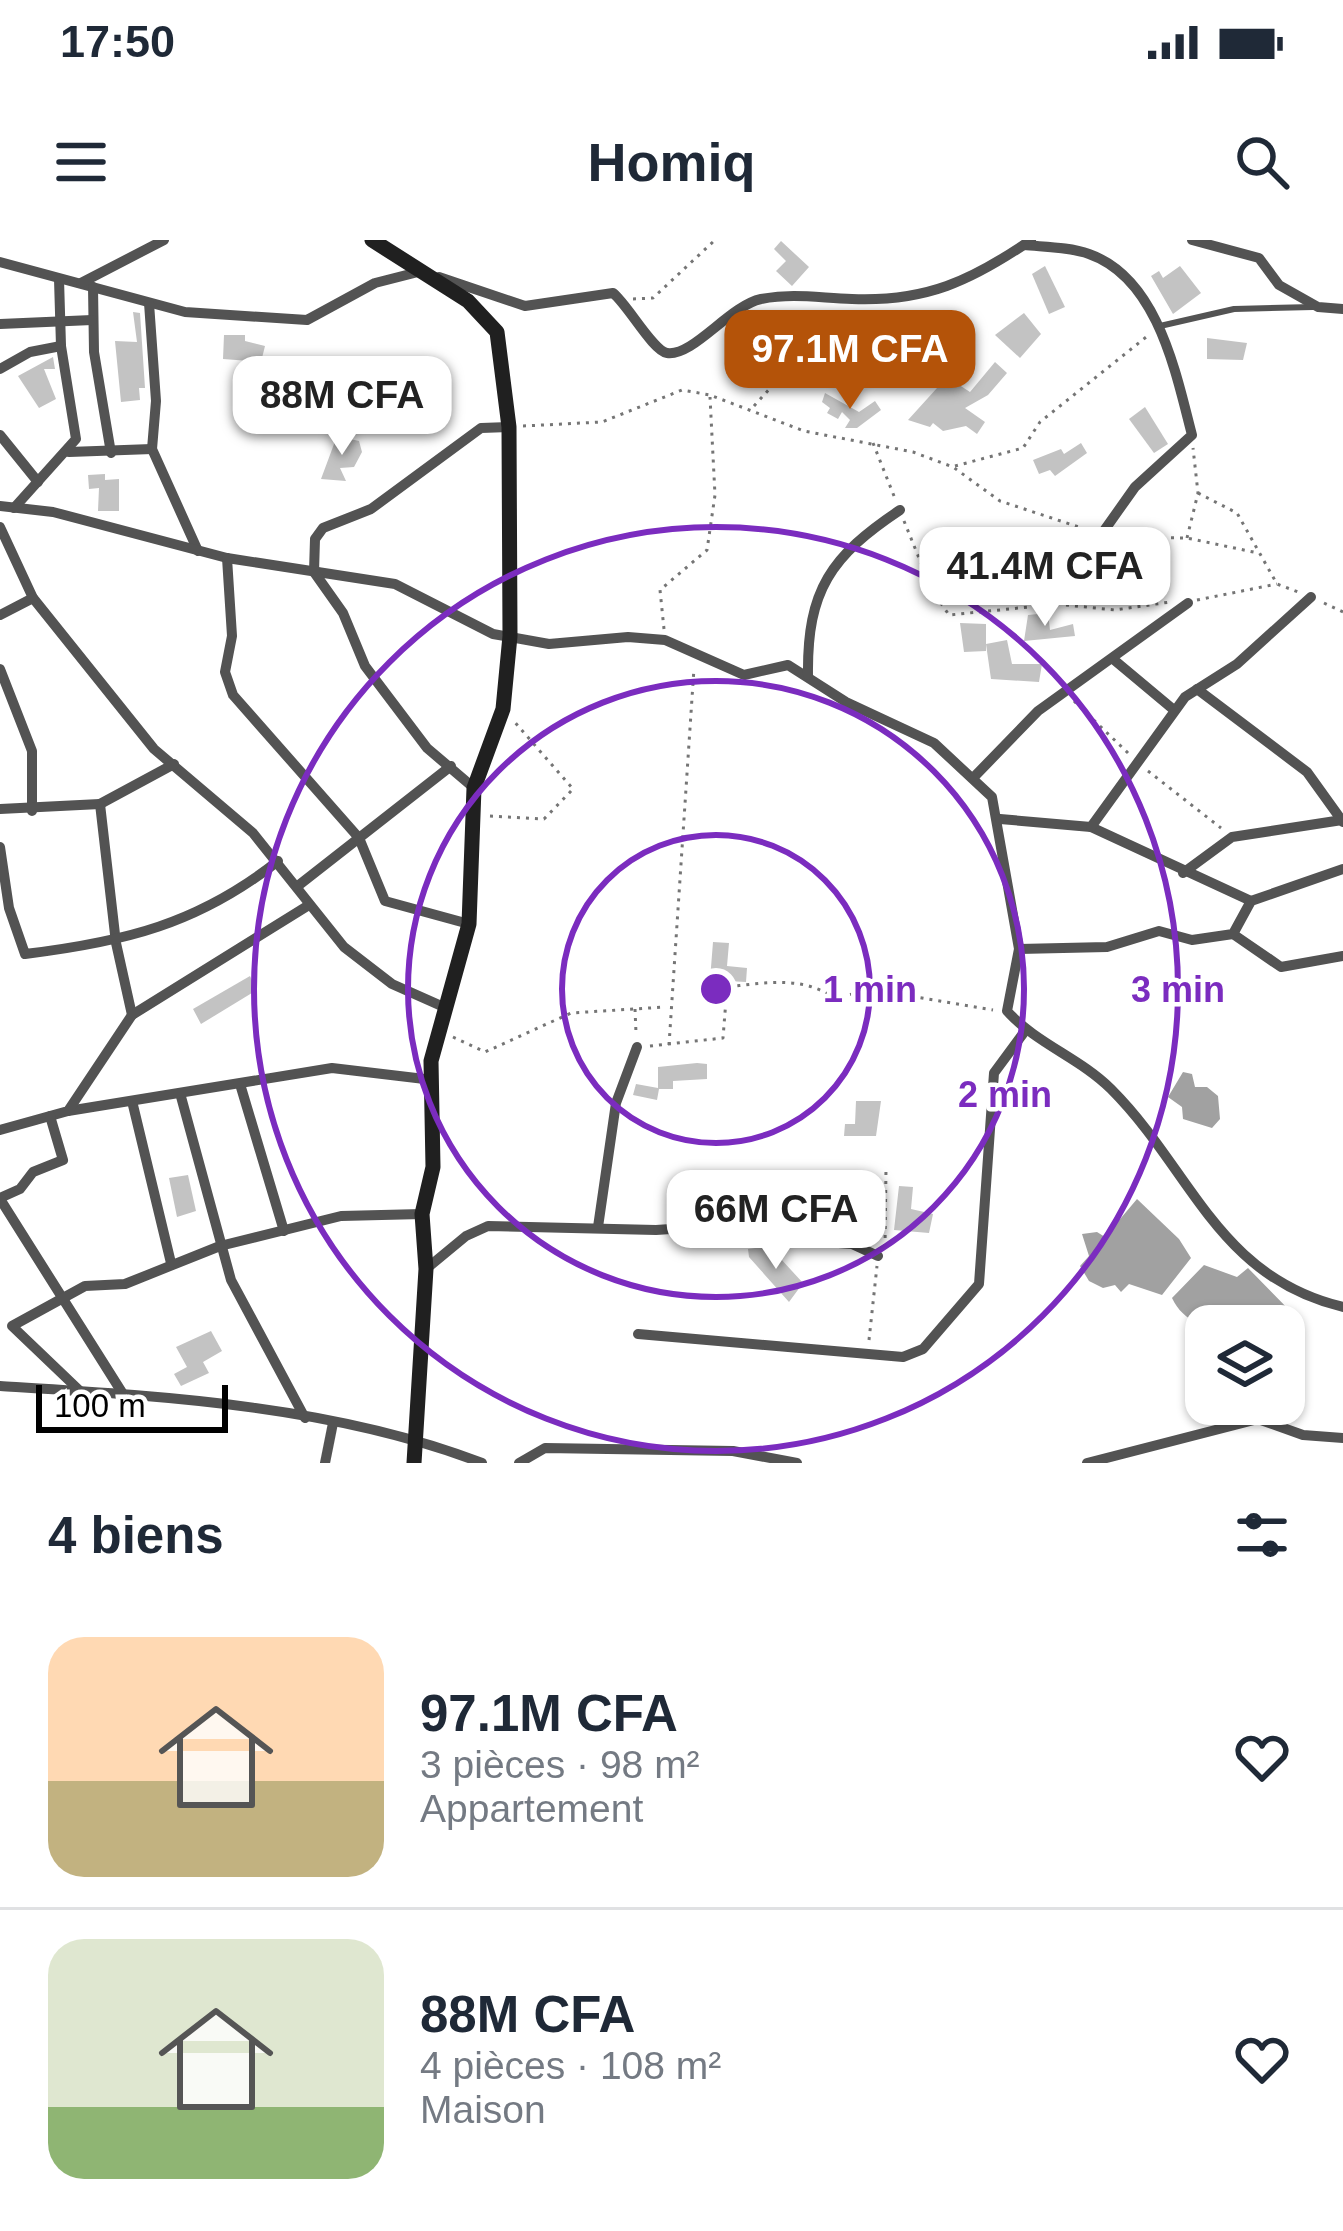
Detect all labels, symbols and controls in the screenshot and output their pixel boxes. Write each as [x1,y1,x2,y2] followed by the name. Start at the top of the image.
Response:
[60,16,175,67] text: 17:50
[48,129,114,195] icon: menu
[1229,129,1295,195] icon: search
[588,132,756,192] text: Homiq
[713,310,987,412] pin: 97.1M CFA
[751,327,949,370] text: 97.1M CFA
[231,356,453,458] pin: 88M CFA
[260,373,424,416] text: 88M CFA
[908,527,1182,629] pin: 41.4M CFA
[946,544,1144,587] text: 41.4M CFA
[695,968,737,1010] centre of rings
[823,969,917,1010] text: 1 min
[1131,969,1225,1010] text: 3 min
[958,1074,1052,1115] text: 2 min
[665,1170,887,1272] pin: 66M CFA
[694,1187,858,1230] text: 66M CFA
[1185,1305,1305,1425] map controls
[1185,1305,1305,1425] button: layers
[36,1379,228,1432] scale bar
[54,1387,146,1424] text: 100 m
[1229,1502,1295,1568] icon: filters
[48,1507,224,1564] text: 4 biens
[144,1685,288,1829] icon: home
[420,1685,678,1742] text: 97.1M CFA
[1229,1724,1295,1790] icon: heart
[420,1743,700,1786] text: 3 pièces · 98 m²
[420,1787,643,1830] text: Appartement
[420,1986,635,2043] text: 88M CFA
[144,1987,288,2131] icon: home
[1229,2026,1295,2092] icon: heart
[420,2044,721,2087] text: 4 pièces · 108 m²
[420,2088,546,2131] text: Maison

